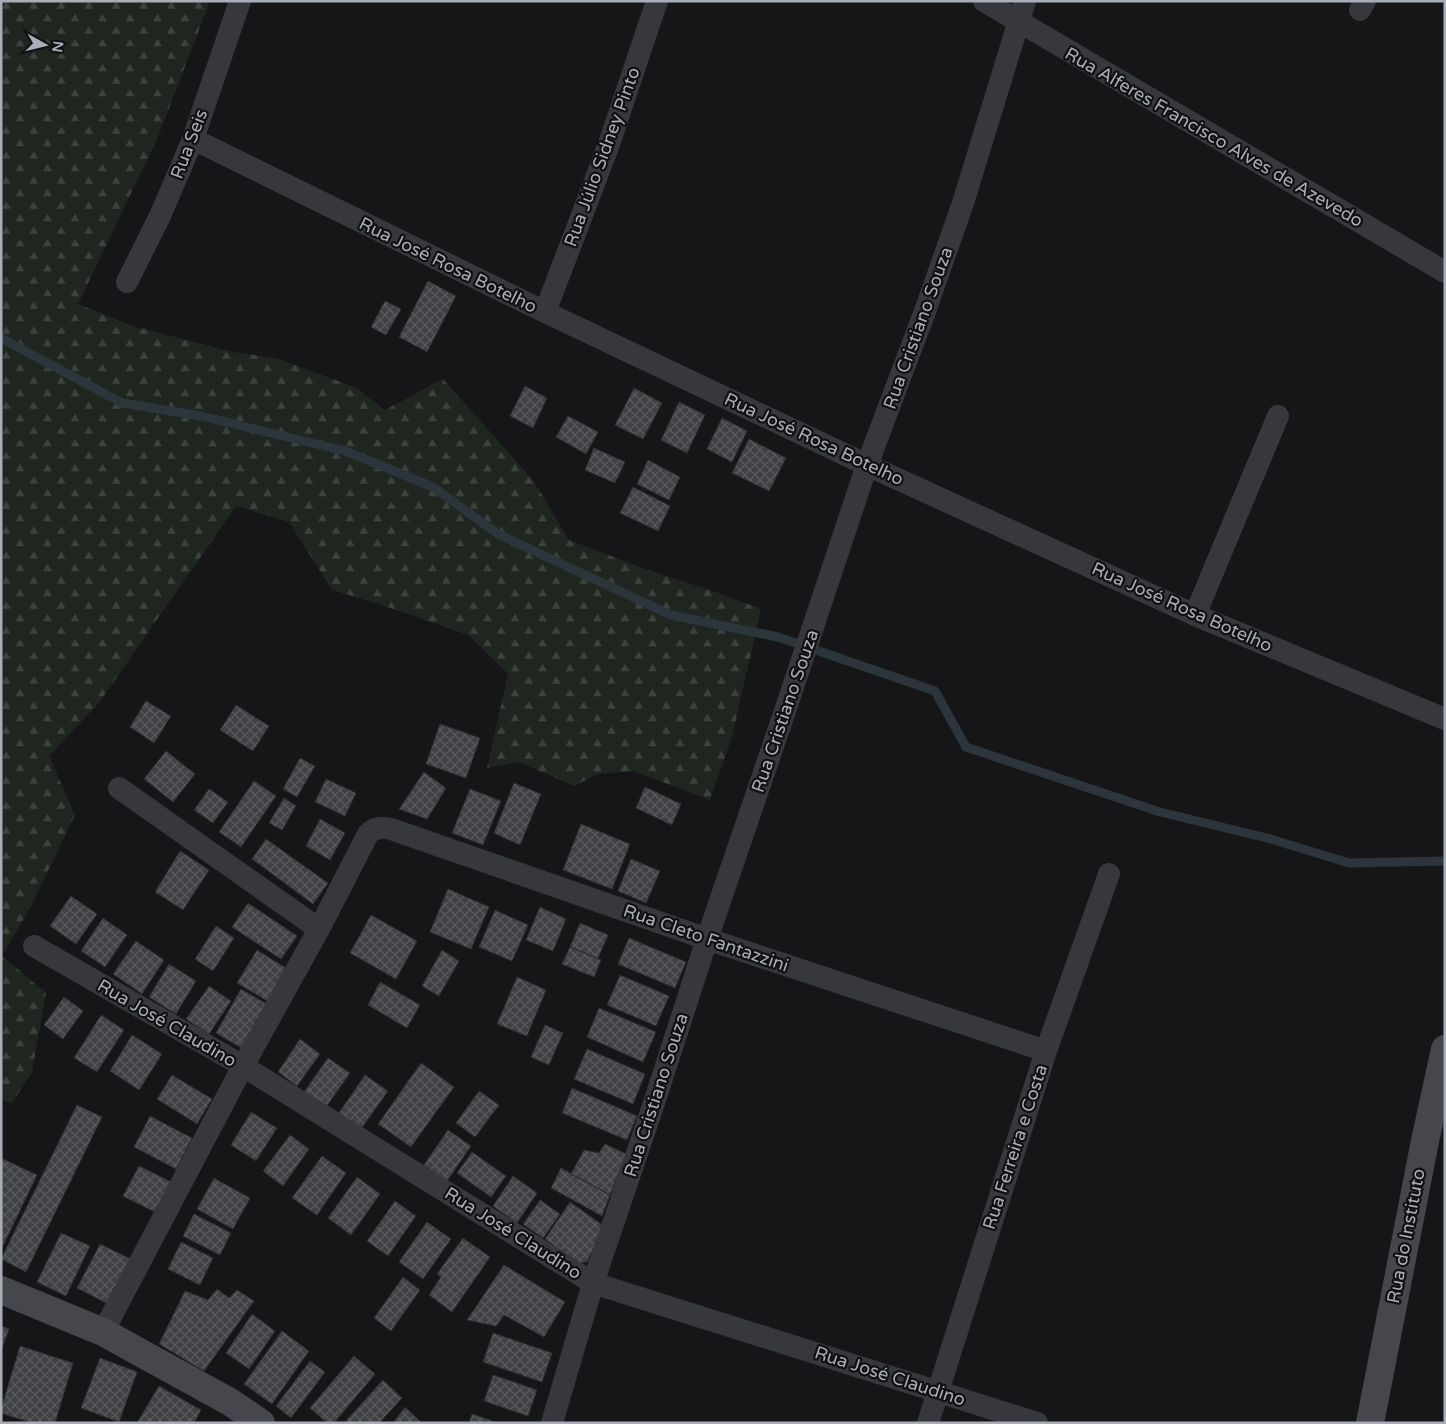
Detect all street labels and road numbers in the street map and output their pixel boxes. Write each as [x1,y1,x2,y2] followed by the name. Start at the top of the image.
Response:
[1061,42,1367,232] street label: Rua Alferes Francisco Alves de Azevedo
[559,64,645,250] street label: Rua Júlio Sidney Pinto
[166,106,212,182] street label: Rua Seis
[355,212,541,318] street label: Rua José Rosa Botelho
[878,244,958,412] street label: Rua Cristiano Souza
[721,388,907,490] street label: Rua José Rosa Botelho
[1088,557,1276,657] street label: Rua José Rosa Botelho
[747,627,823,795] street label: Rua Cristiano Souza
[620,899,792,977] street label: Rua Cleto Fantazzini
[93,974,241,1072] street label: Rua José Claudino
[619,1010,693,1180] street label: Rua Cristiano Souza
[978,1062,1052,1232] street label: Rua Ferreira e Costa
[1382,1167,1430,1305] street label: Rua do Instituto
[441,1182,586,1284] street label: Rua José Claudino
[812,1341,968,1411] street label: Rua José Claudino

